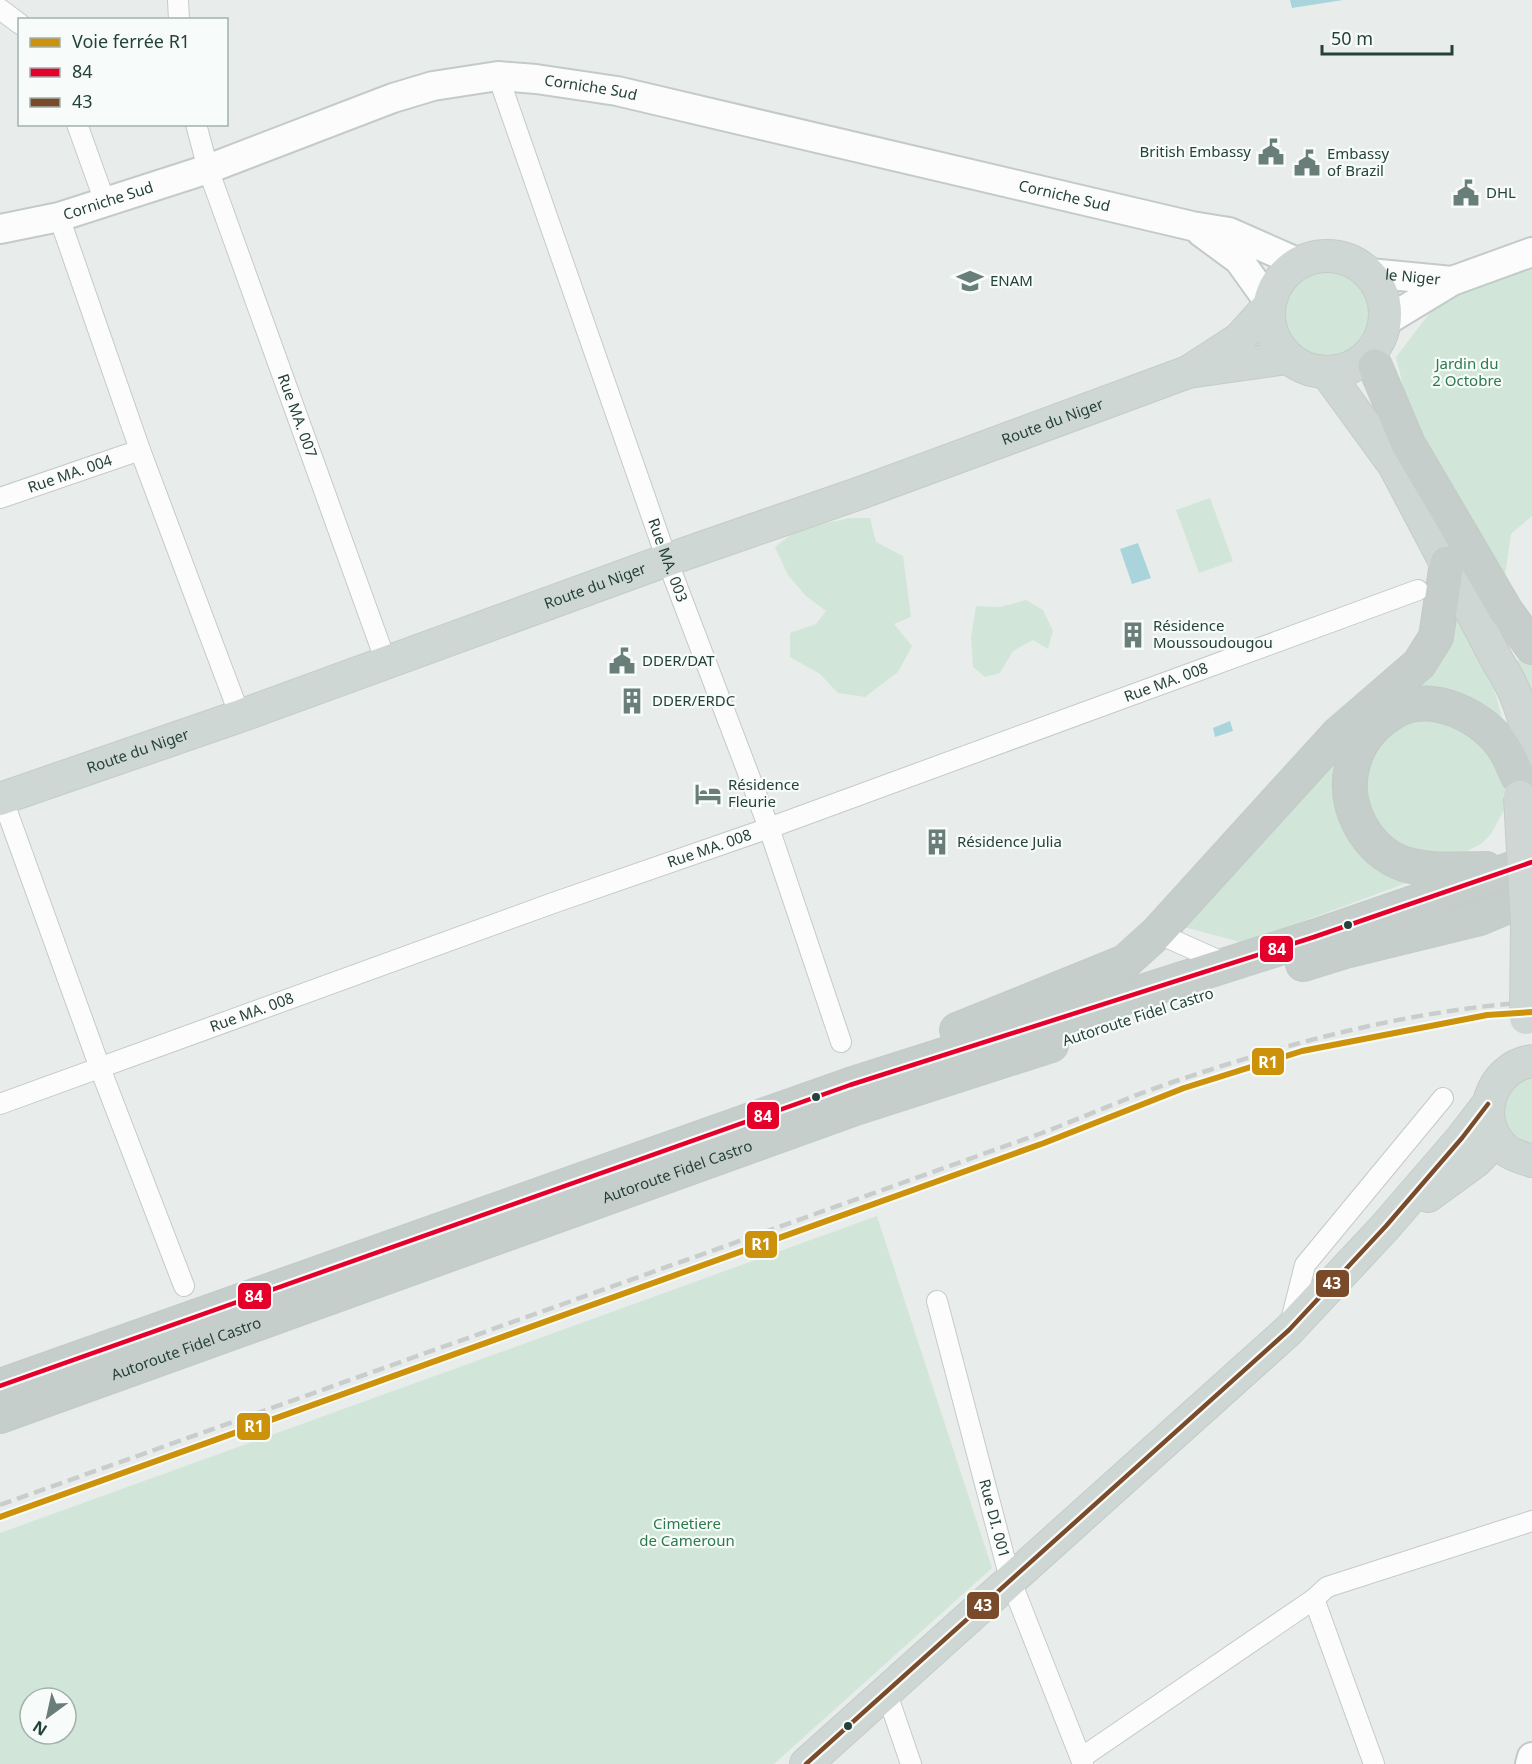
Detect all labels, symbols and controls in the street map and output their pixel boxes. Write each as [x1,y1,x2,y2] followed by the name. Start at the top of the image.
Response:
[18,18,228,126] legend
[1322,18,1452,56] scale bar
[1331,26,1373,50] text: 50 m
[72,29,190,53] text: Voie ferrée R1
[72,59,93,83] text: 84
[543,69,639,104] street label: Corniche Sud
[72,89,93,113] text: 43
[1256,137,1286,167] public building icon: British Embassy
[1140,141,1251,161] place label: British Embassy
[1327,143,1389,180] place label: Embassy of Brazil
[1292,148,1322,178] public building icon: Embassy of Brazil
[1017,175,1112,215] street label: Corniche Sud
[60,176,156,224] street label: Corniche Sud
[1451,178,1481,208] public building icon: DHL
[1486,182,1516,202] place label: DHL
[1384,264,1441,289] street label: le Niger
[955,266,985,296] school or university icon: ENAM
[990,270,1033,290] place label: ENAM
[1432,353,1502,390] park label: Jardin du 2 Octobre
[274,371,322,460] street label: Rue MA. 007
[998,393,1106,449] street label: Route du Niger
[25,449,115,497] street label: Rue MA. 004
[644,515,693,605] street label: Rue MA. 003
[541,558,648,613] street label: Route du Niger
[1153,615,1273,652] place label: Résidence Moussoudougou
[1118,620,1148,650] building icon: Résidence Moussoudougou
[607,646,637,676] public building icon: DDER/DAT
[642,650,715,670] place label: DDER/DAT
[1121,657,1210,706] street label: Rue MA. 008
[617,686,647,716] building icon: DDER/ERDC
[652,690,736,710] place label: DDER/ERDC
[84,723,192,777] street label: Route du Niger
[728,774,799,811] place label: Résidence Fleurie
[693,779,723,809] hotel icon: Résidence Fleurie
[664,824,754,872] street label: Rue MA. 008
[922,827,952,857] building icon: Résidence Julia
[957,831,1062,851] place label: Résidence Julia
[1342,919,1354,931] unlabelled marker
[1259,935,1294,963] line badge: 84
[1268,938,1286,960] text: 84
[1059,982,1216,1050] street label: Autoroute Fidel Castro
[207,987,296,1036] street label: Rue MA. 008
[1251,1047,1285,1076] line badge: R1
[1258,1051,1278,1073] text: R1
[810,1091,822,1103] unlabelled marker
[746,1101,780,1130] line badge: 84
[754,1105,772,1127] text: 84
[599,1135,755,1207] street label: Autoroute Fidel Castro
[744,1230,778,1259] line badge: R1
[751,1233,771,1255] text: R1
[1315,1269,1350,1298] line badge: 43
[1323,1272,1341,1294] text: 43
[237,1282,272,1310] line badge: 84
[245,1285,263,1307] text: 84
[108,1312,264,1384] street label: Autoroute Fidel Castro
[236,1412,271,1441] line badge: R1
[244,1415,264,1437] text: R1
[975,1477,1015,1560] street label: Rue DI. 001
[639,1513,735,1550] park label: Cimetiere de Cameroun
[966,1591,1000,1620] line badge: 43
[974,1594,992,1616] text: 43
[18,1686,78,1746] north arrow
[28,1716,51,1741] text: N
[842,1720,854,1732] unlabelled marker

